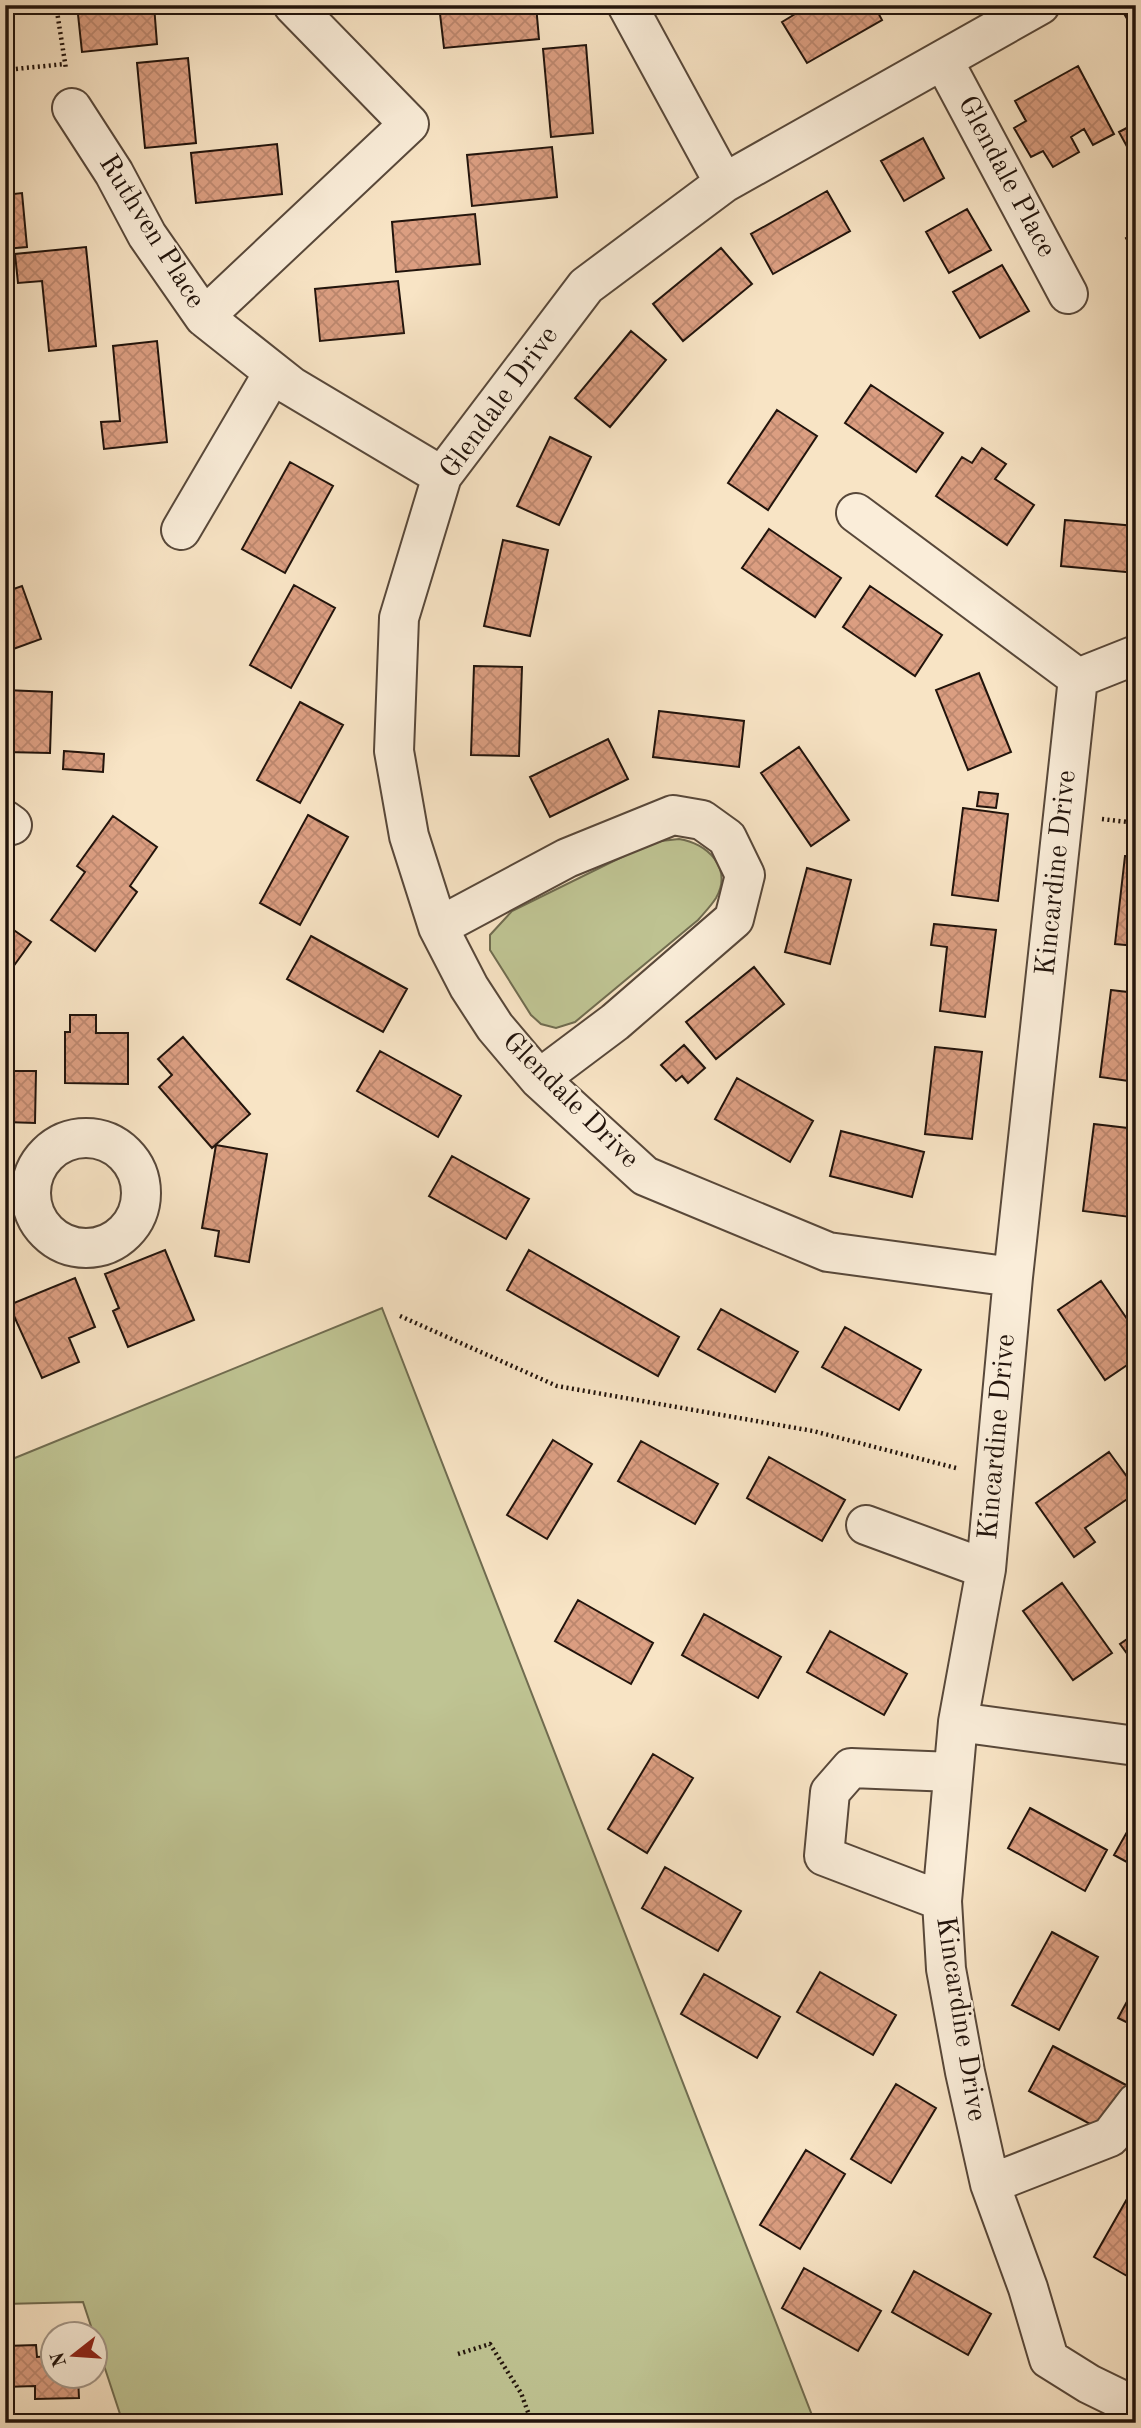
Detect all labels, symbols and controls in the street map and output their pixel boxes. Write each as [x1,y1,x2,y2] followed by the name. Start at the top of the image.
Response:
[952,92,1060,262] street label: Glendale Place
[93,150,209,314] street label: Ruthven Place
[436,322,564,484] street label: Glendale Drive
[1032,769,1082,977] street label: Kincardine Drive
[497,1028,643,1174] street label: Glendale Drive
[975,1333,1021,1541] street label: Kincardine Drive
[930,1915,990,2123] street label: Kincardine Drive
[38,2320,108,2390] north arrow
[49,2349,71,2369] text: N

